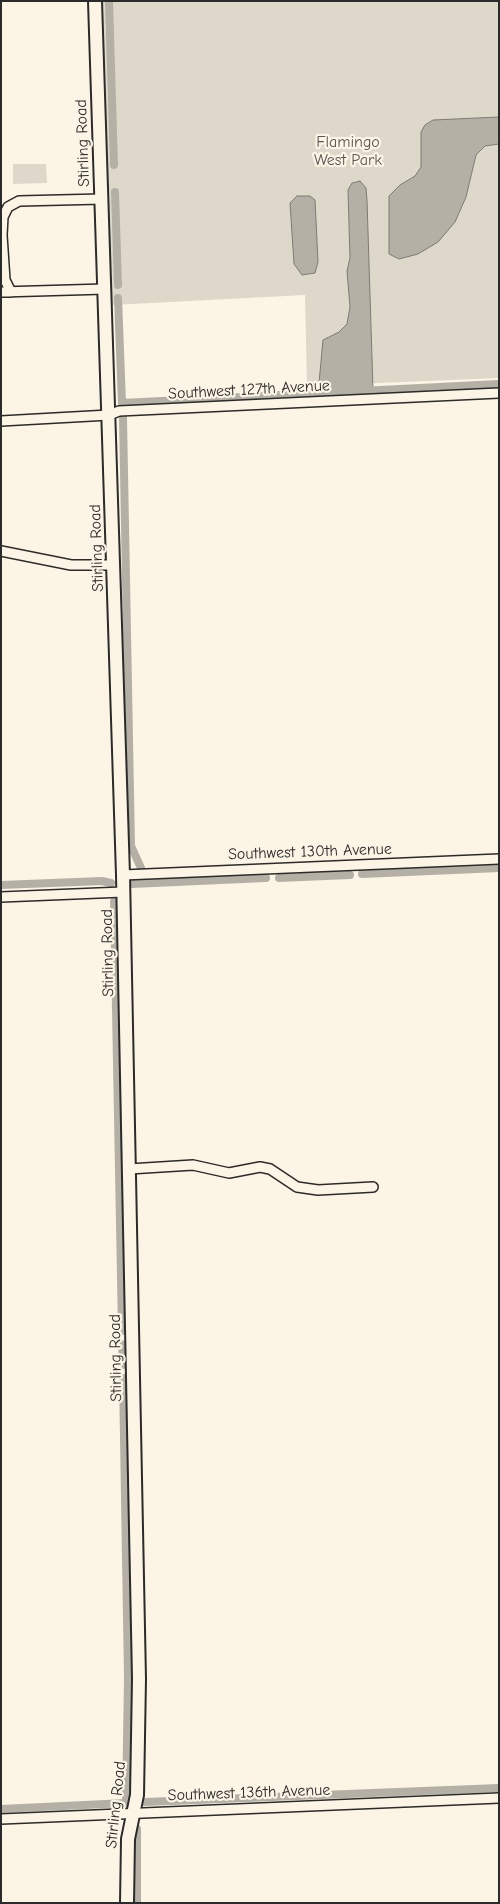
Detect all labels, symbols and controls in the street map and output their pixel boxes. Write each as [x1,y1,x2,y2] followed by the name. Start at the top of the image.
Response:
[72,99,94,187] street label: Stirling Road
[314,132,382,170] park label: Flamingo West Park
[168,376,330,404] street label: Southwest 127th Avenue
[86,504,108,592] street label: Stirling Road
[228,840,392,864] street label: Southwest 130th Avenue
[98,909,118,997] street label: Stirling Road
[106,1314,126,1402] street label: Stirling Road
[102,1760,130,1850] street label: Stirling Road
[167,1781,331,1805] street label: Southwest 136th Avenue

